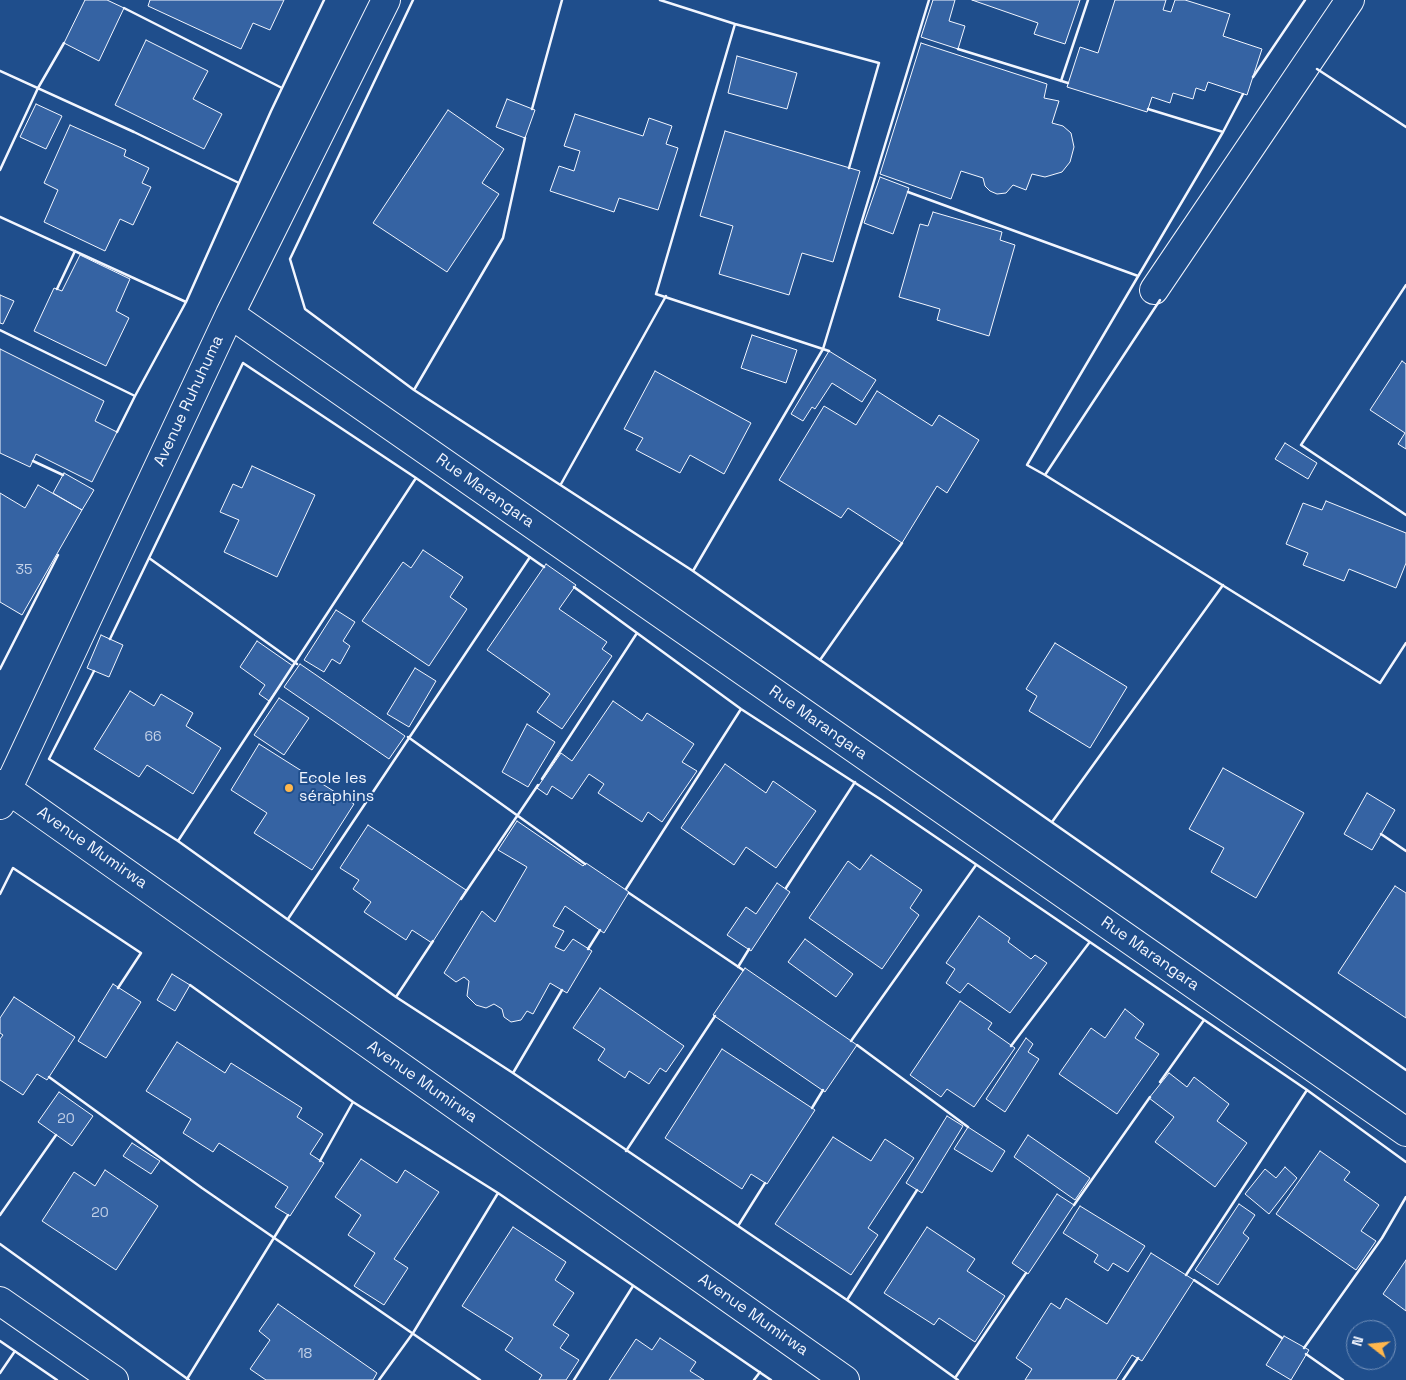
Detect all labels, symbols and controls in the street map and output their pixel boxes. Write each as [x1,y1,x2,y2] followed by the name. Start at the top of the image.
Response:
[150,332,228,470] street label: Avenue Ruhuhuma
[432,450,538,532] street label: Rue Marangara
[16,562,32,578] house number: 35
[765,682,871,764] street label: Rue Marangara
[144,729,162,745] house number: 66
[299,769,374,807] place label: Ecole les séraphins
[283,782,295,794] marker: Ecole les séraphins
[33,803,151,893] street label: Avenue Mumirwa
[1097,913,1203,995] street label: Rue Marangara
[363,1037,481,1127] street label: Avenue Mumirwa
[57,1111,75,1127] house number: 20
[91,1205,109,1221] house number: 20
[694,1270,812,1360] street label: Avenue Mumirwa
[1346,1320,1396,1370] north arrow
[1348,1334,1367,1348] text: N
[298,1346,312,1362] house number: 18

